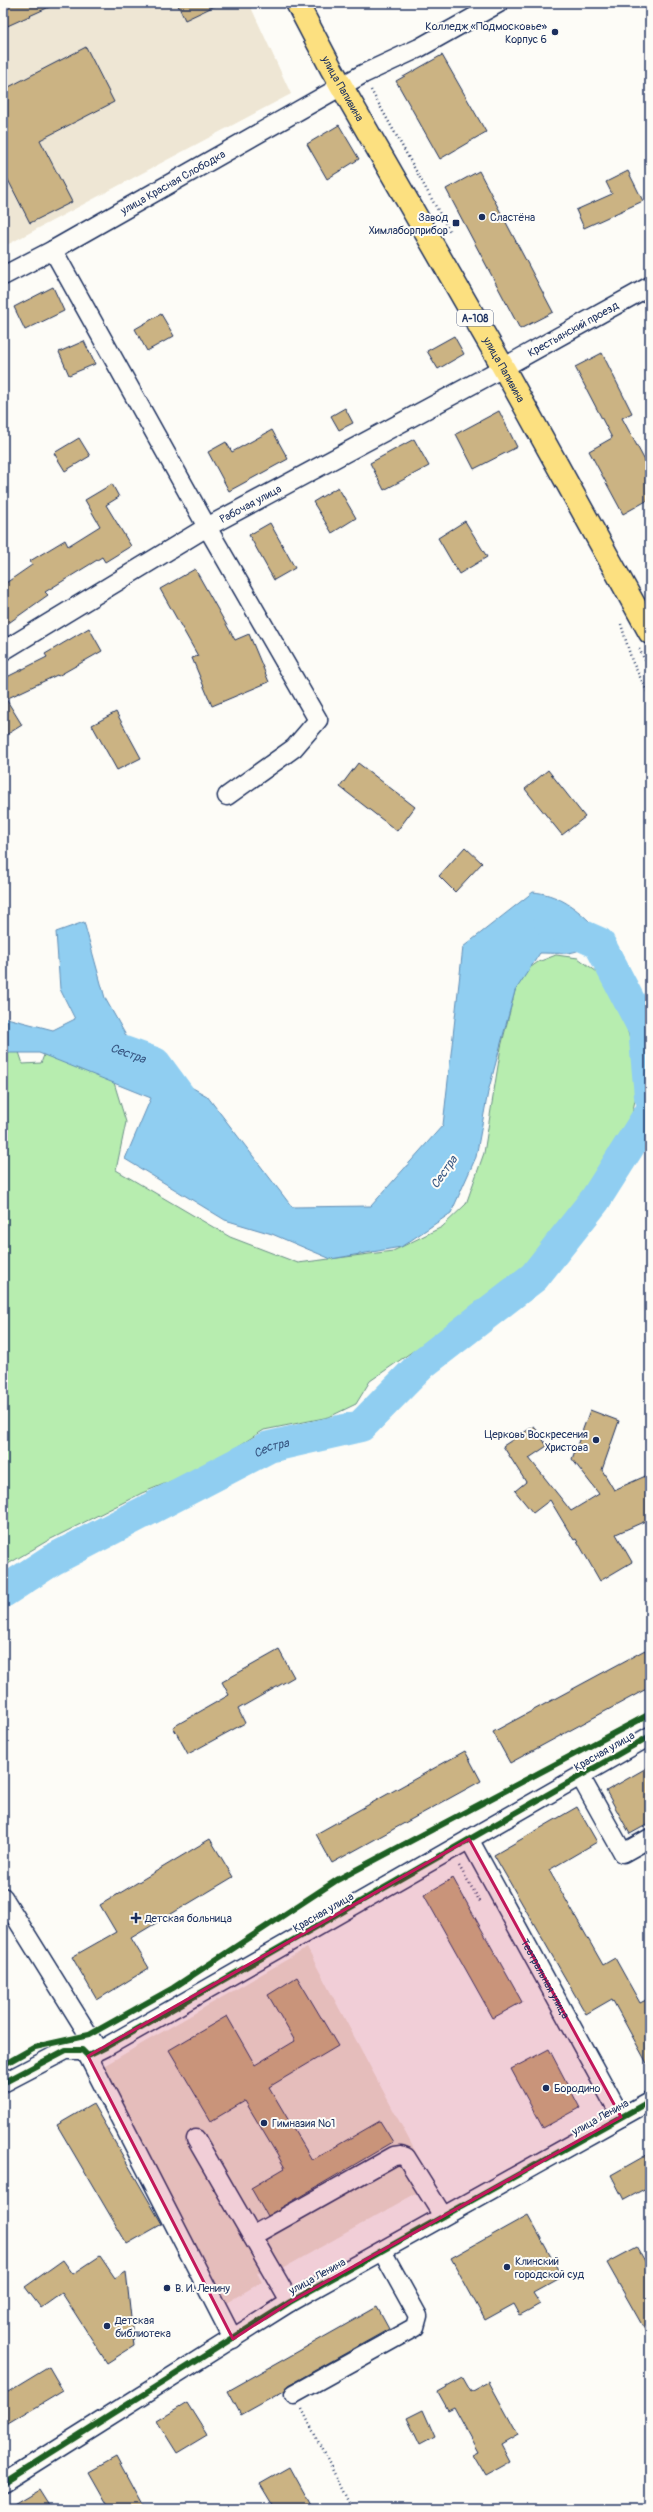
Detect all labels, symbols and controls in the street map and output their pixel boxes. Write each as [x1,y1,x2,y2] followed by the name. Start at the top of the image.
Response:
[425,20,547,46] place label: Колледж «Подмосковье» Корпус 6
[550,27,560,37] marker: Колледж «Подмосковье» Корпус 6
[318,53,366,124] street label: улица Папивина
[117,148,228,218] street label: улица Красная Слободка
[369,211,448,237] place label: Завод Химлаборприбор
[490,211,535,224] place label: Сластёна
[477,212,487,222] marker: Сластёна
[451,218,461,228] marker: Завод Химлаборприбор
[526,299,621,360] street label: Крестьянский проезд
[457,310,493,326] road number: А-108
[480,334,527,405] street label: улица Папивина
[218,482,284,526] street label: Рабочая улица
[108,1041,149,1068] water label: Сестра
[428,1152,462,1192] water label: Сестра
[485,1428,588,1454] place label: Церковь Воскресения Христова
[251,1435,292,1462] water label: Сестра
[591,1435,601,1445] marker: Церковь Воскресения Христова
[572,1729,637,1774] street label: Красная улица
[291,1890,356,1935] street label: Красная улица
[130,1912,142,1924] marker: Детская больница
[144,1912,232,1925] place label: Детская больница
[518,1937,572,2021] street label: Театральная улица
[554,2082,601,2095] place label: Бородино
[541,2083,551,2093] marker: Бородино
[569,2097,631,2139] street label: улица Ленина
[272,2117,335,2130] place label: Гимназия №1
[259,2118,269,2128] marker: Гимназия №1
[515,2255,584,2281] place label: Клинский городской суд
[286,2256,348,2298] street label: улица Ленина
[502,2262,512,2272] marker: Клинский городской суд
[175,2282,230,2295] place label: В. И. Ленину
[162,2283,172,2293] marker: В. И. Ленину
[114,2314,171,2340] place label: Детская библиотека
[102,2321,112,2331] marker: Детская библиотека

